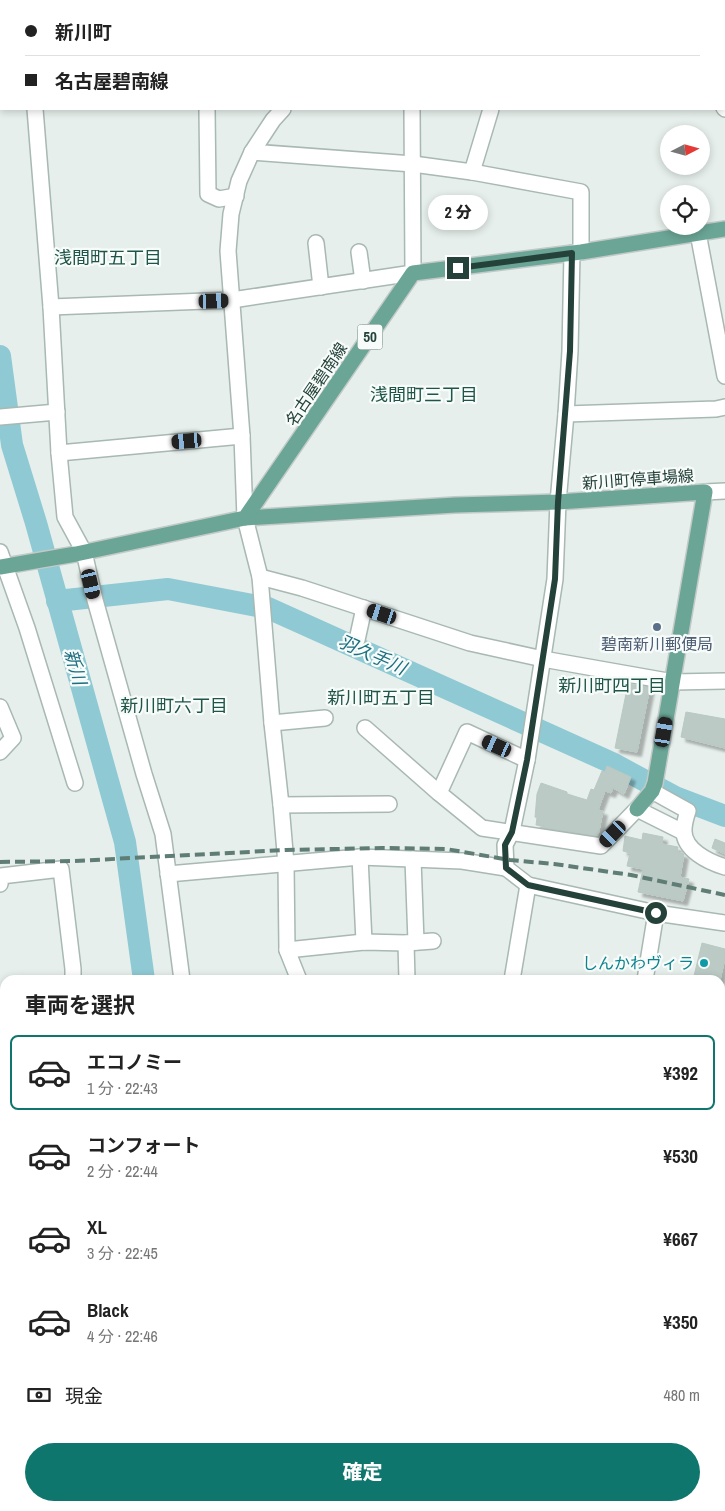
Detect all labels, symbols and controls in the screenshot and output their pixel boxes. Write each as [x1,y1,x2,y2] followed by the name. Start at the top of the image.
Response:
[55,19,112,45] text: 新川町
[55,68,169,94] text: 名古屋碧南線
[660,125,710,175] north arrow
[660,125,710,235] map controls
[660,185,710,235] button: locate
[428,196,488,230] callout: 2 分
[445,201,471,223] text: 2 分
[54,245,162,270] district label: 浅間町五丁目
[447,257,469,279] route end
[198,293,229,309] car
[358,324,382,350] road number: 50
[280,338,352,430] street label: 名古屋碧南線
[370,382,478,407] district label: 浅間町三丁目
[171,432,202,450] car
[581,464,695,494] street label: 新川町停車場線
[80,568,101,600] car
[365,602,398,626] car
[651,621,663,633] marker: 碧南新川郵便局
[334,628,412,681] water label: 羽久手川
[601,633,713,655] place label: 碧南新川郵便局
[59,646,93,690] water label: 新川
[558,673,666,698] district label: 新川町四丁目
[327,685,435,710] district label: 新川町五丁目
[120,693,228,718] district label: 新川町六丁目
[654,716,673,748] car
[480,733,513,759] car
[597,818,628,850] car
[645,902,667,924] route start
[582,952,694,974] place label: しんかわヴィラ
[698,957,710,969] marker: しんかわヴィラ
[25,990,135,1020] text: 車両を選択
[87,1049,182,1075] text: エコノミー
[27,1050,72,1095] icon: car
[663,1060,698,1086] text: ¥392
[87,1077,158,1099] text: 1 分 · 22:43
[87,1132,200,1158] text: コンフォート
[27,1133,72,1178] icon: car
[663,1143,698,1169] text: ¥530
[87,1160,158,1182] text: 2 分 · 22:44
[87,1214,107,1240] text: XL
[27,1216,72,1261] icon: car
[663,1226,698,1252] text: ¥667
[87,1242,158,1264] text: 3 分 · 22:45
[87,1297,129,1323] text: Black
[27,1299,72,1344] icon: car
[663,1309,698,1335] text: ¥350
[87,1325,158,1347] text: 4 分 · 22:46
[25,1381,53,1409] icon: cash
[65,1383,103,1409] text: 現金
[664,1384,700,1406] text: 480 m
[25,1443,700,1501] button: 確定

